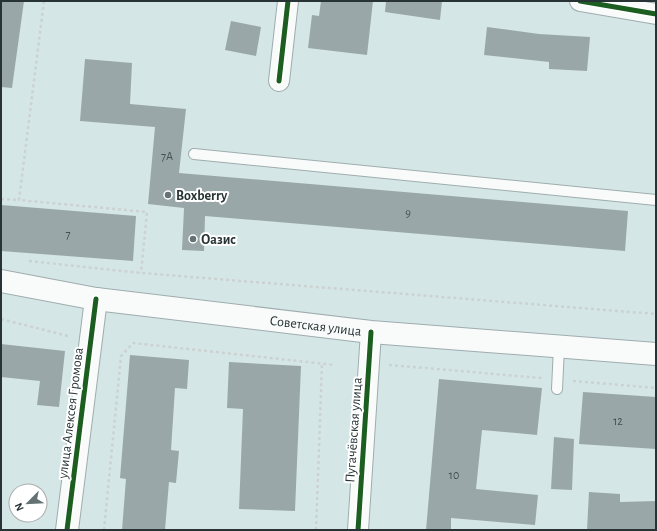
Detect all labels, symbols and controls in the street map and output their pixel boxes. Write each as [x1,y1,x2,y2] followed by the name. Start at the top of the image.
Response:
[161,150,173,162] house number: 7А
[176,189,228,203] place label: Boxberry
[163,190,173,200] marker: Boxberry
[405,207,411,219] house number: 9
[65,228,71,240] house number: 7
[201,233,236,247] place label: Оазис
[188,234,198,244] marker: Оазис
[269,314,363,339] street label: Советская улица
[56,346,86,480] street label: улица Алексея Громова
[343,376,365,483] street label: Пугачёвская улица
[613,415,623,427] house number: 12
[449,469,459,481] house number: 10
[8,483,48,523] north arrow
[13,501,26,513] text: N

